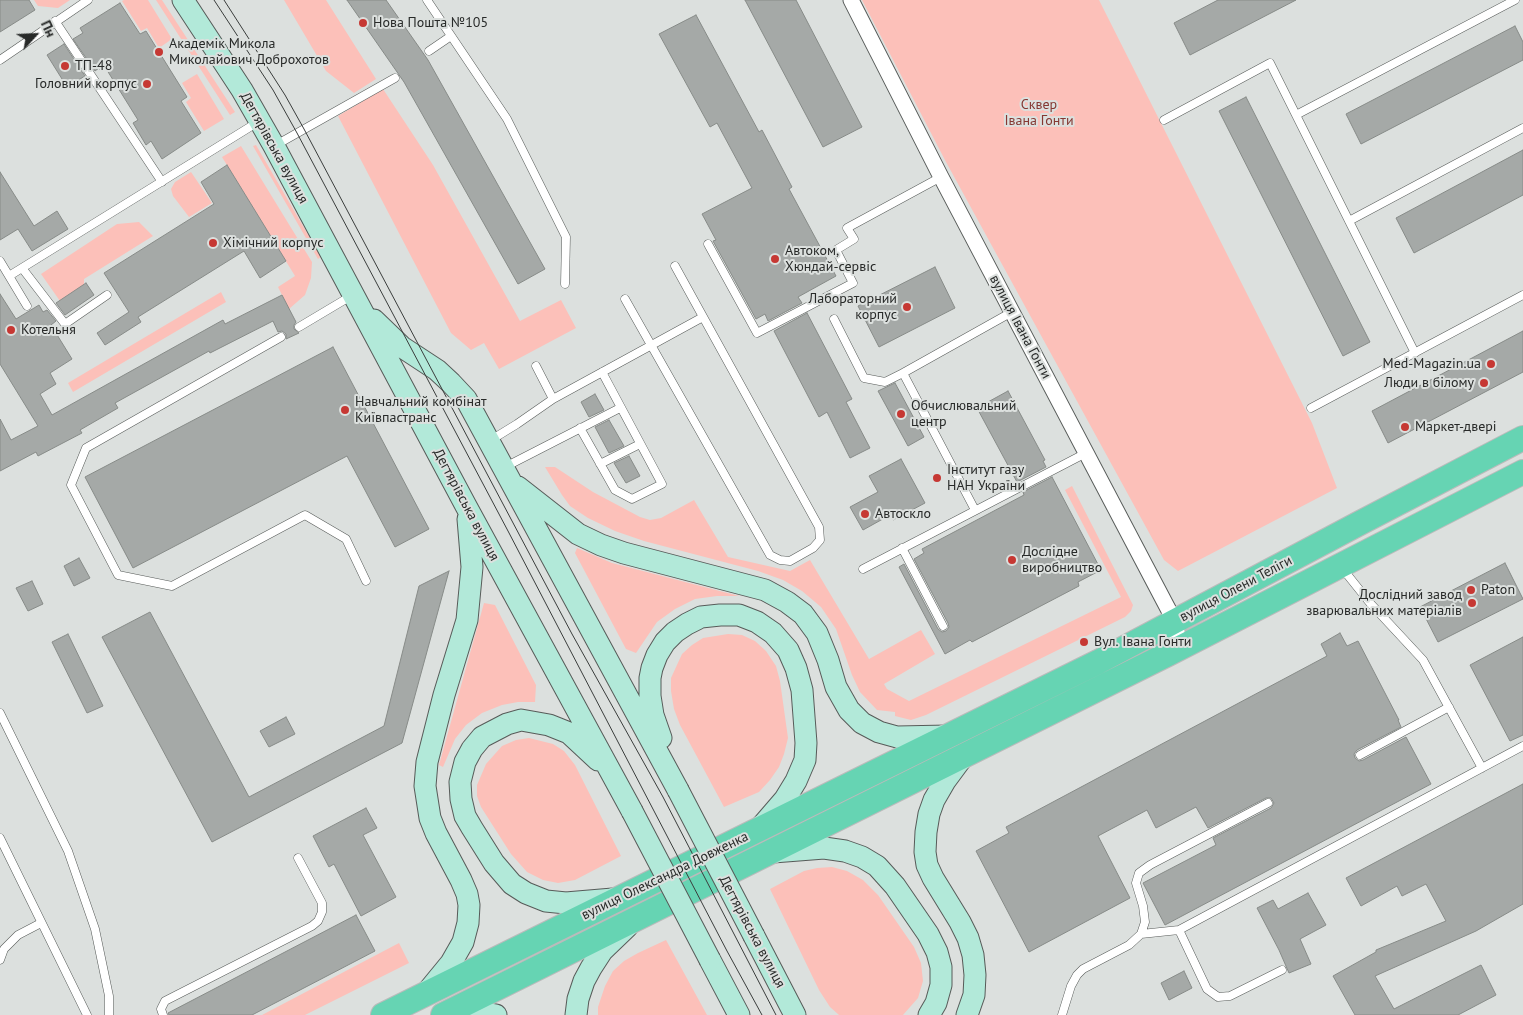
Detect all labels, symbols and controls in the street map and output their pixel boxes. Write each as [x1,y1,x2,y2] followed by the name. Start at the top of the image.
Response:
[10,10,60,60] north arrow
[373,15,488,31] place label: Нова Пошта №105
[37,17,60,40] text: Пн
[357,17,369,29] marker: Нова Пошта №105
[169,36,329,68] place label: Академік Микола Миколайович Доброхотов
[153,46,165,58] marker: Академік Микола Миколайович Доброхотов
[75,58,112,74] place label: ТП-48
[59,60,71,72] marker: ТП-48
[35,76,137,92] place label: Головний корпус
[141,78,153,90] marker: Головний корпус
[236,89,312,207] street label: Дегтярівська вулиця
[1004,97,1074,130] park label: Сквер Івана Гонти
[223,235,323,251] place label: Хімічний корпус
[207,237,219,249] marker: Хімічний корпус
[785,243,876,276] place label: Автоком, Хюндай-сервіс
[769,253,781,265] marker: Автоком, Хюндай-сервіс
[986,272,1054,382] street label: вулиця Івана Гонти
[809,291,897,324] place label: Лабораторний корпус
[901,301,913,313] marker: Лабораторний корпус
[21,322,76,338] place label: Котельня
[5,324,17,336] marker: Котельня
[1383,356,1481,372] place label: Med-Magazin.ua
[1485,358,1497,370] marker: Med-Magazin.ua
[1384,375,1474,391] place label: Люди в білому
[1478,377,1490,389] marker: Люди в білому
[355,394,487,427] place label: Навчальний комбінат Київпастранс
[911,398,1016,431] place label: Обчислювальний центр
[339,404,351,416] marker: Навчальний комбінат Київпастранс
[895,408,907,420] marker: Обчислювальний центр
[1415,419,1497,435] place label: Маркет-двері
[1399,421,1411,433] marker: Маркет-двері
[429,446,503,564] street label: Дегтярівська вулиця
[947,462,1025,494] place label: Інститут газу НАН України
[931,472,943,484] marker: Інститут газу НАН України
[875,506,931,522] place label: Автоскло
[859,508,871,520] marker: Автоскло
[1022,544,1102,576] place label: Дослідне виробництво
[1177,552,1295,626] street label: вулиця Олени Теліги
[1006,554,1018,566] marker: Дослідне виробництво
[1481,582,1515,598] place label: Paton
[1465,584,1477,596] marker: Paton
[1306,587,1462,620] place label: Дослідний завод зварювальних матеріалів
[1466,597,1478,609] marker: Дослідний завод зварювальних матеріалів
[1094,634,1191,650] place label: Вул. Івана Гонти
[1078,636,1090,648] marker: Вул. Івана Гонти
[579,828,751,924] street label: вулиця Олександра Довженка
[715,873,789,991] street label: Дегтярівська вулиця

